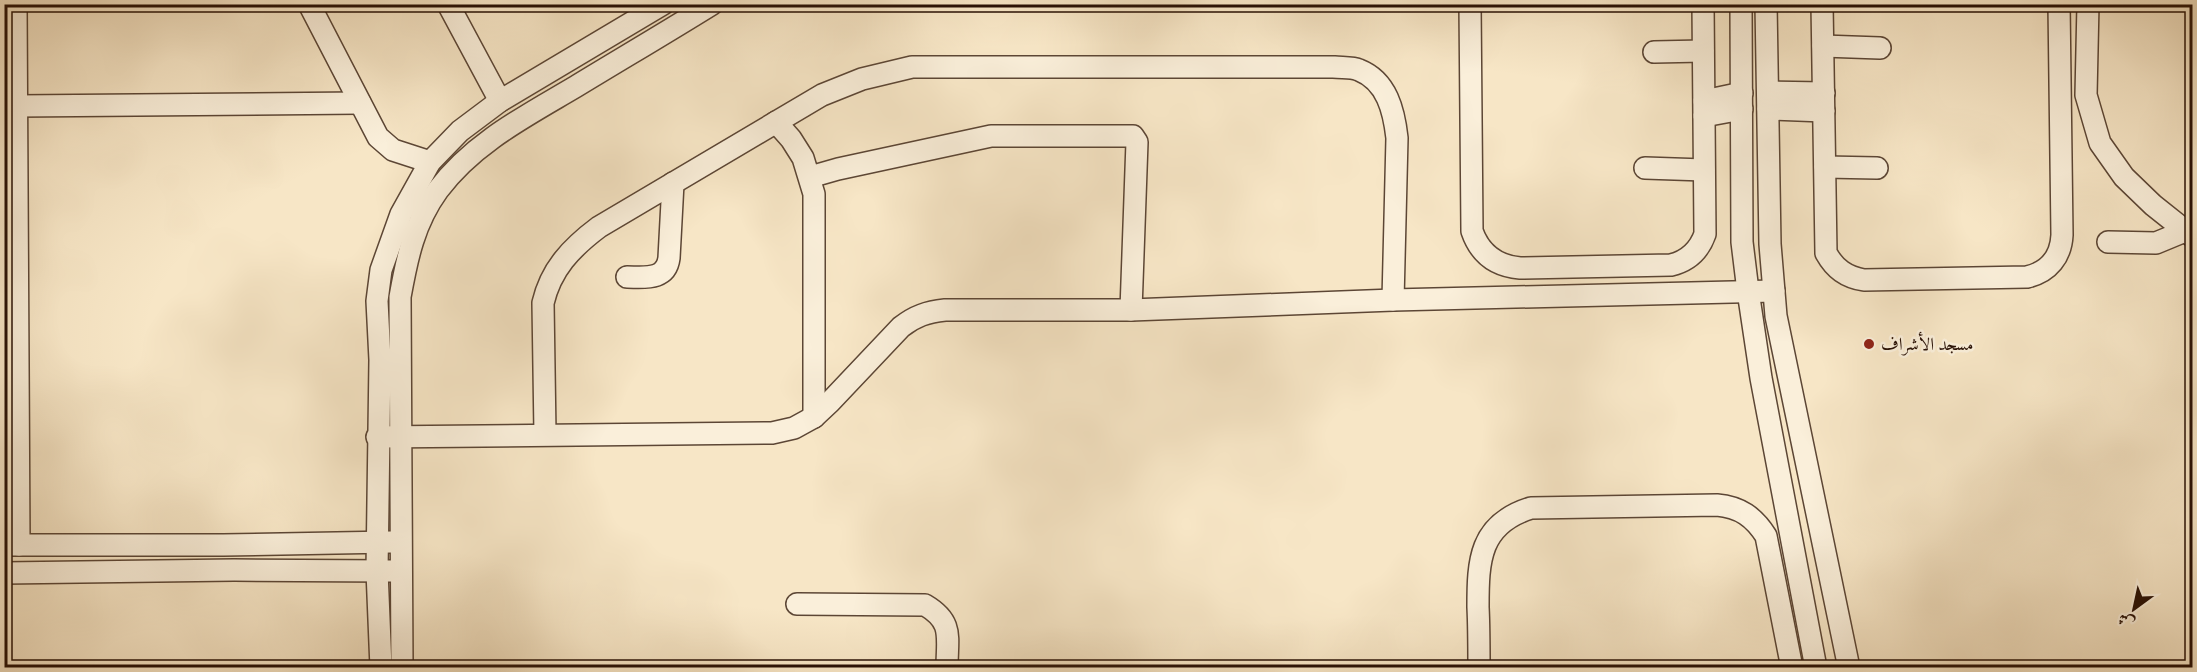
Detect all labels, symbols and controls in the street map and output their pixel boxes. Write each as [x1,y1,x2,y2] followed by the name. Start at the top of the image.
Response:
[1881,330,1974,357] place label: مسجد الأشراف
[1862,337,1876,351] marker: مسجد الأشراف
[2104,579,2164,639] north arrow
[2113,607,2139,636] text: ش

